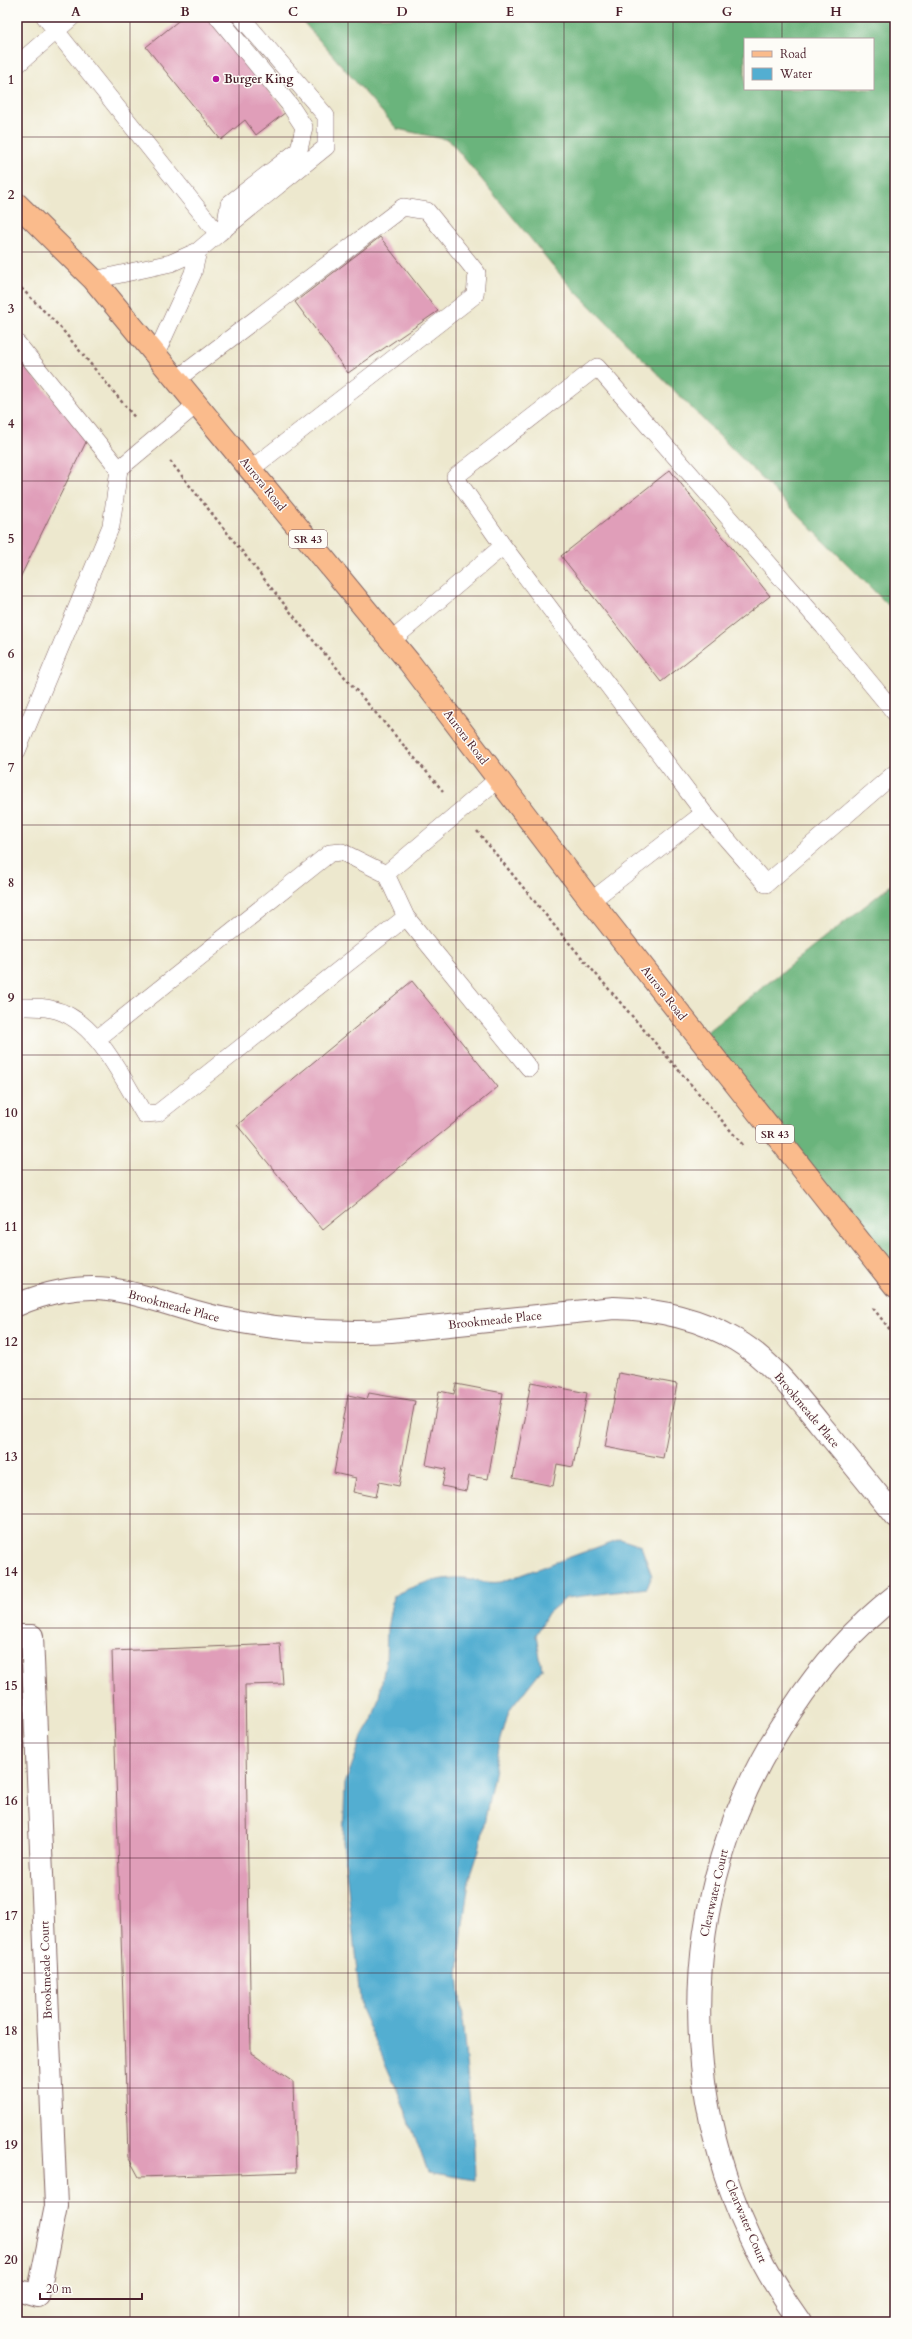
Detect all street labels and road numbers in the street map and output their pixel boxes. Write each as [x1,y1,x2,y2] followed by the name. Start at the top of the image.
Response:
[236,454,290,515] street label: Aurora Road
[289,530,327,548] road number: SR 43
[440,706,492,768] street label: Aurora Road
[638,962,691,1024] street label: Aurora Road
[756,1125,794,1143] road number: SR 43
[127,1286,221,1326] street label: Brookmeade Place
[447,1307,543,1333] street label: Brookmeade Place
[771,1369,843,1451] street label: Brookmeade Place
[696,1847,732,1938] street label: Clearwater Court
[36,1920,56,2019] street label: Brookmeade Court
[721,2177,771,2265] street label: Clearwater Court

